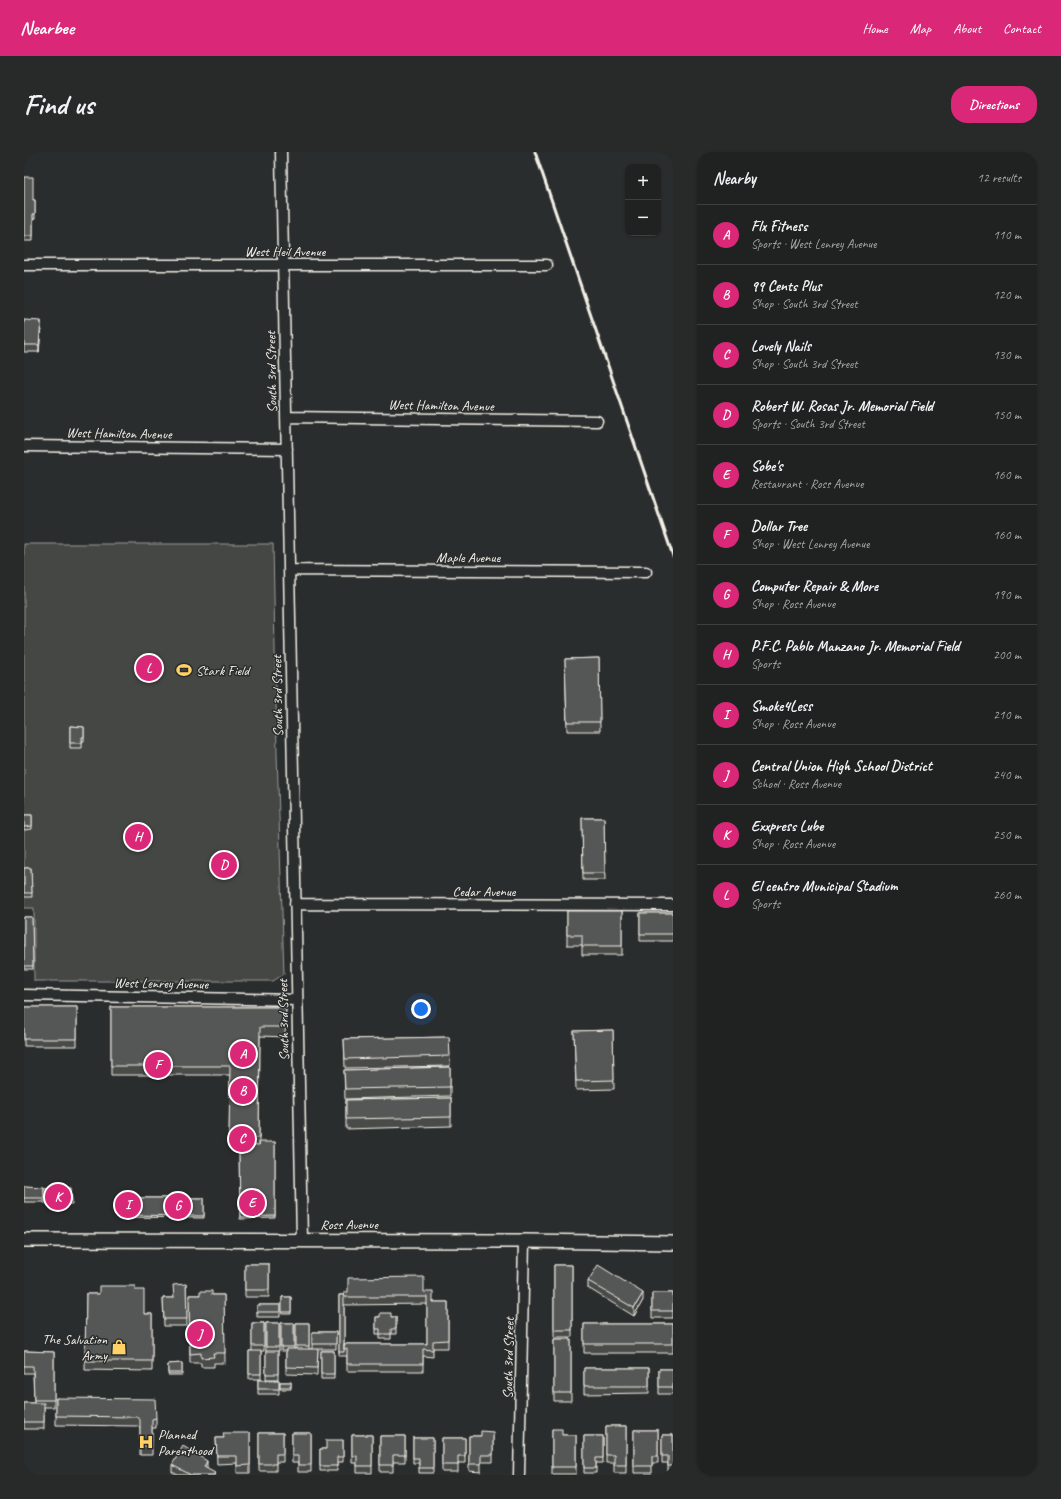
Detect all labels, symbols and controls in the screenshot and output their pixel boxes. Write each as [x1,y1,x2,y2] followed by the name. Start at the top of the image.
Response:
[20,16,74,40] text: Nearbee
[862,20,888,37] text: Home
[910,20,931,37] text: Map
[953,20,981,37] text: About
[1003,20,1041,37] text: Contact
[951,86,1037,123] button: Directions
[24,87,94,122] text: Find us
[625,164,661,236] map controls
[625,164,661,200] button: +
[713,168,756,189] text: Nearby
[977,170,1021,186] text: 12 results
[625,200,661,236] button: −
[751,217,807,236] text: Flx Fitness
[723,227,729,243] text: A
[993,227,1021,243] text: 110 m
[751,236,877,252] text: Sports · West Lenrey Avenue
[245,243,327,260] street label: West Heil Avenue
[751,277,821,296] text: 99 Cents Plus
[723,287,729,303] text: B
[993,287,1021,303] text: 120 m
[751,296,858,312] text: Shop · South 3rd Street
[262,330,281,413] street label: South 3rd Street
[751,337,811,356] text: Lovely Nails
[723,347,729,363] text: C
[993,347,1021,363] text: 130 m
[751,356,858,372] text: Shop · South 3rd Street
[388,396,495,415] street label: West Hamilton Avenue
[751,397,933,416] text: Robert W. Rosas Jr. Memorial Field
[722,407,730,423] text: D
[993,407,1021,423] text: 150 m
[751,416,865,432] text: Sports · South 3rd Street
[66,424,173,443] street label: West Hamilton Avenue
[751,457,782,476] text: Sobe's
[723,467,729,483] text: E
[993,467,1021,483] text: 160 m
[751,476,863,492] text: Restaurant · Ross Avenue
[751,517,807,536] text: Dollar Tree
[723,527,729,543] text: F
[993,527,1021,543] text: 160 m
[751,536,869,552] text: Shop · West Lenrey Avenue
[436,549,501,566] street label: Maple Avenue
[751,577,878,596] text: Computer Repair & More
[723,587,729,603] text: G
[993,587,1021,603] text: 190 m
[751,596,835,612] text: Shop · Ross Avenue
[751,637,959,656] text: P.F.C. Pablo Manzano Jr. Memorial Field
[722,647,730,663] text: H
[993,647,1021,663] text: 200 m
[136,653,162,683] pin: L
[268,654,287,737] street label: South 3rd Street
[751,656,780,672] text: Sports
[175,661,193,679] sports icon: Stark Field
[196,662,251,679] place label: Stark Field
[751,697,812,716] text: Smoke4Less
[723,707,729,723] text: I
[993,707,1021,723] text: 210 m
[751,716,835,732] text: Shop · Ross Avenue
[751,757,932,776] text: Central Union High School District
[724,767,728,783] text: J
[993,767,1021,783] text: 240 m
[751,776,841,792] text: School · Ross Avenue
[751,817,823,836] text: Exxpress Lube
[125,822,151,852] pin: H
[723,827,729,843] text: K
[993,827,1021,843] text: 250 m
[751,836,835,852] text: Shop · Ross Avenue
[211,850,237,880] pin: D
[751,877,897,896] text: El centro Municipal Stadium
[453,883,517,900] street label: Cedar Avenue
[723,887,729,903] text: L
[993,887,1021,903] text: 260 m
[751,896,780,912] text: Sports
[114,974,210,993] street label: West Lenrey Avenue
[274,978,293,1061] street label: South 3rd Street
[411,999,431,1019] your location
[230,1039,256,1069] pin: A
[145,1050,171,1080] pin: F
[230,1076,256,1106] pin: B
[229,1124,255,1154] pin: C
[45,1182,71,1212] pin: K
[239,1188,265,1218] pin: E
[115,1190,141,1220] pin: I
[165,1191,191,1221] pin: G
[320,1216,379,1233] street label: Ross Avenue
[499,1316,518,1399] street label: South 3rd Street
[187,1319,213,1349] pin: J
[42,1331,108,1364] place label: The Salvation Army
[110,1338,128,1356] shop icon: The Salvation Army
[158,1426,215,1459] place label: Planned Parenthood
[137,1433,155,1451] hospital icon: Planned Parenthood

